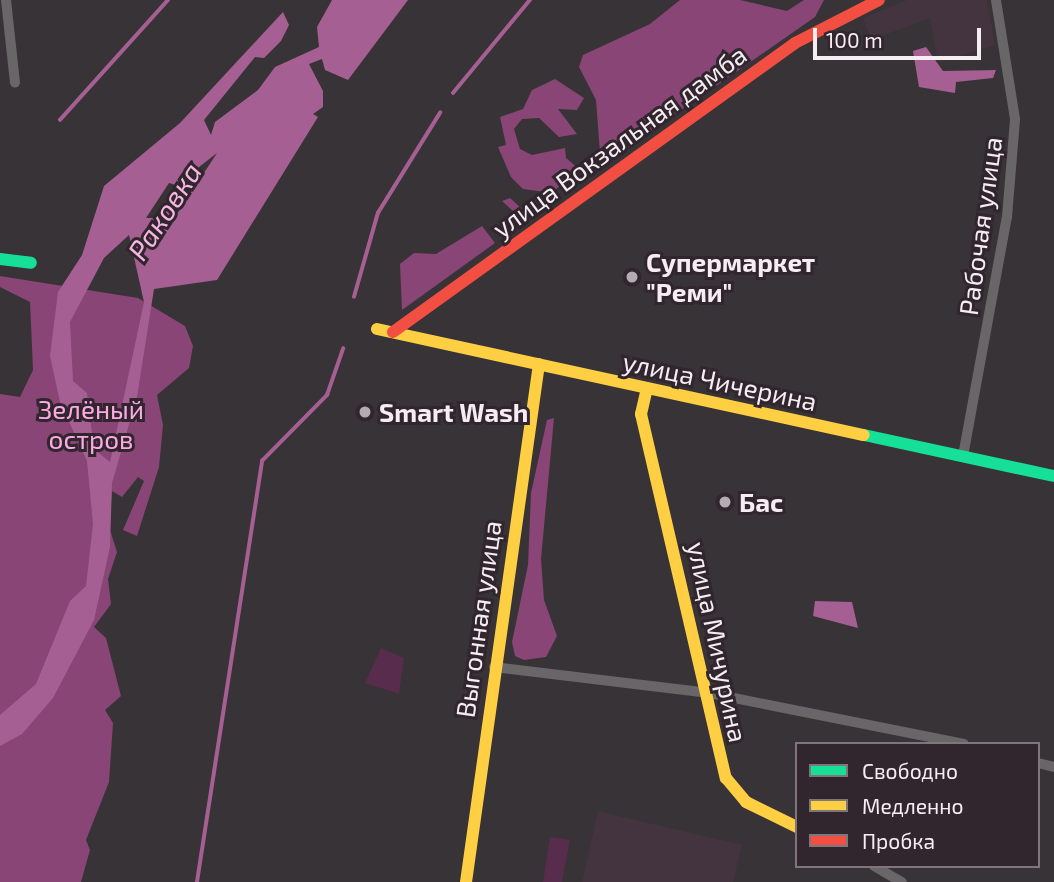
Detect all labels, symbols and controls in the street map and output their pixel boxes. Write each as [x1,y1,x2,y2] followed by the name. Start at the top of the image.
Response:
[816,14,984,58] scale bar
[826,27,883,52] text: 100 m
[486,38,752,244] street label: улица Вокзальная дамба
[952,135,1008,317] street label: Рабочая улица
[120,156,208,266] water label: Раковка
[646,246,815,308] place label: Супермаркет "Реми"
[624,269,640,285] marker: Супермаркет "Реми"
[620,345,820,417] street label: улица Чичерина
[38,393,144,454] park label: Зелёный остров
[379,396,529,428] place label: Smart Wash
[357,404,373,420] marker: Smart Wash
[739,486,783,518] place label: Бас
[717,494,733,510] marker: Бас
[449,518,507,720] street label: Выгонная улица
[682,539,754,745] street label: улица Мичурина
[795,742,1040,868] legend
[862,758,958,783] text: Свободно
[862,793,964,818] text: Медленно
[862,828,935,853] text: Пробка

